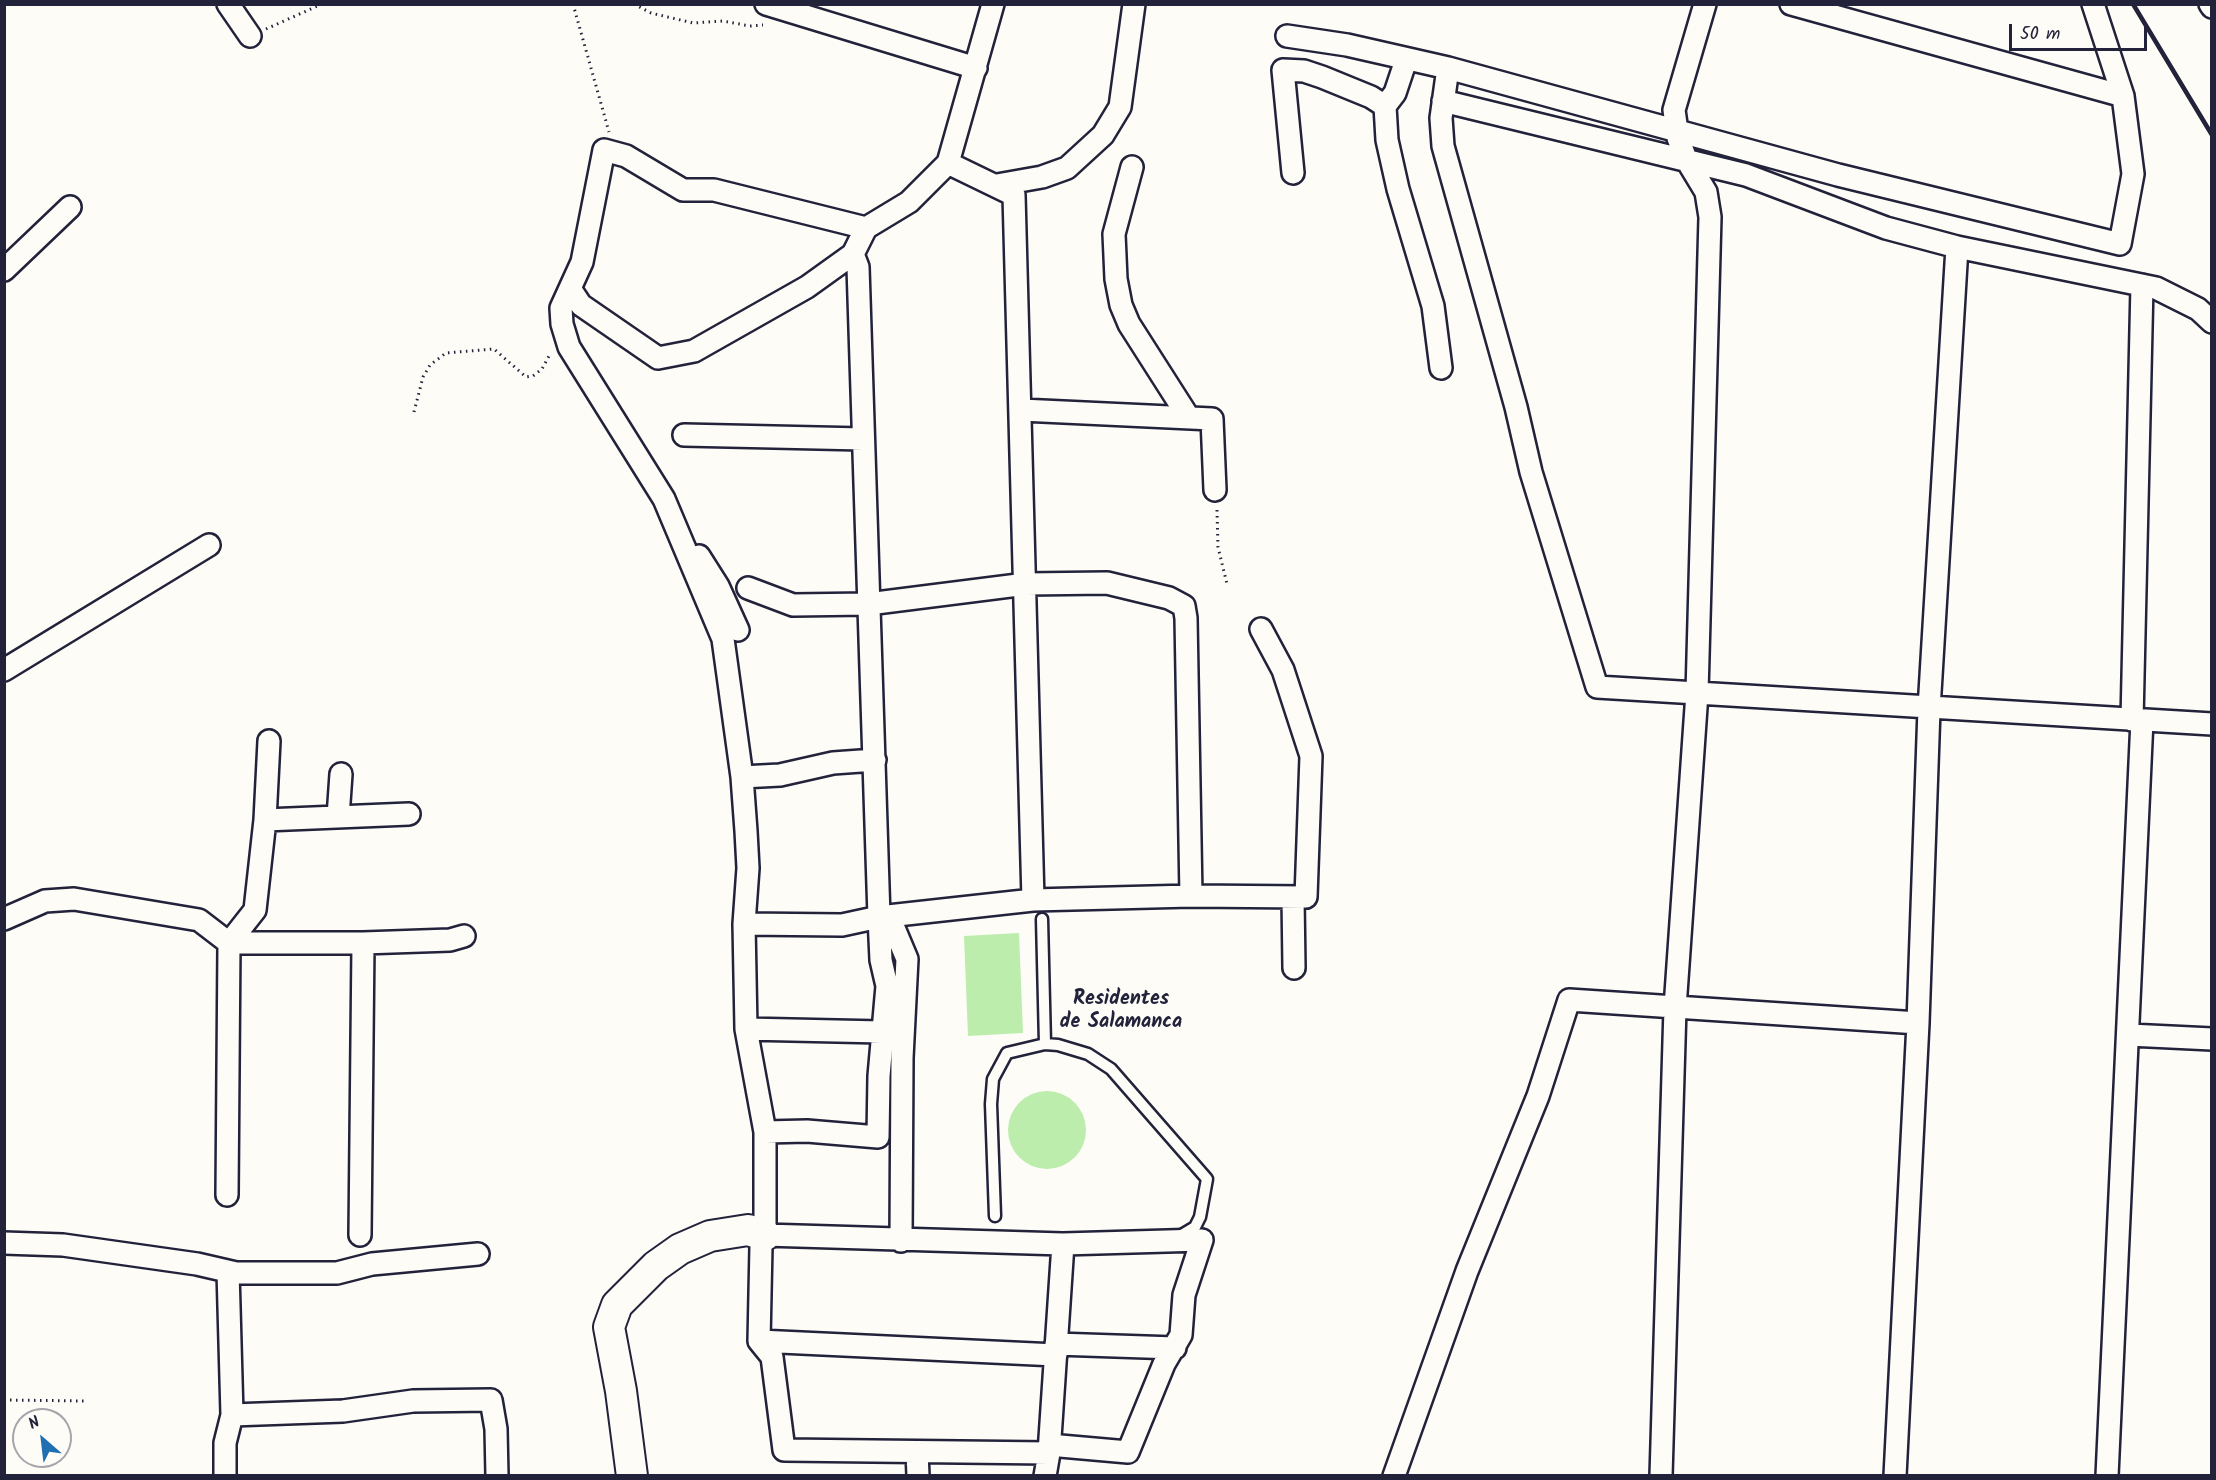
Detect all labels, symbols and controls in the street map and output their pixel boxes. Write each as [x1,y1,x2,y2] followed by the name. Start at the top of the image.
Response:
[2012,12,2150,50] scale bar
[2020,20,2060,49] text: 50 m
[1060,989,1182,1036] district label: Residentes de Salamanca
[12,1408,72,1468] north arrow
[24,1410,45,1437] text: N

